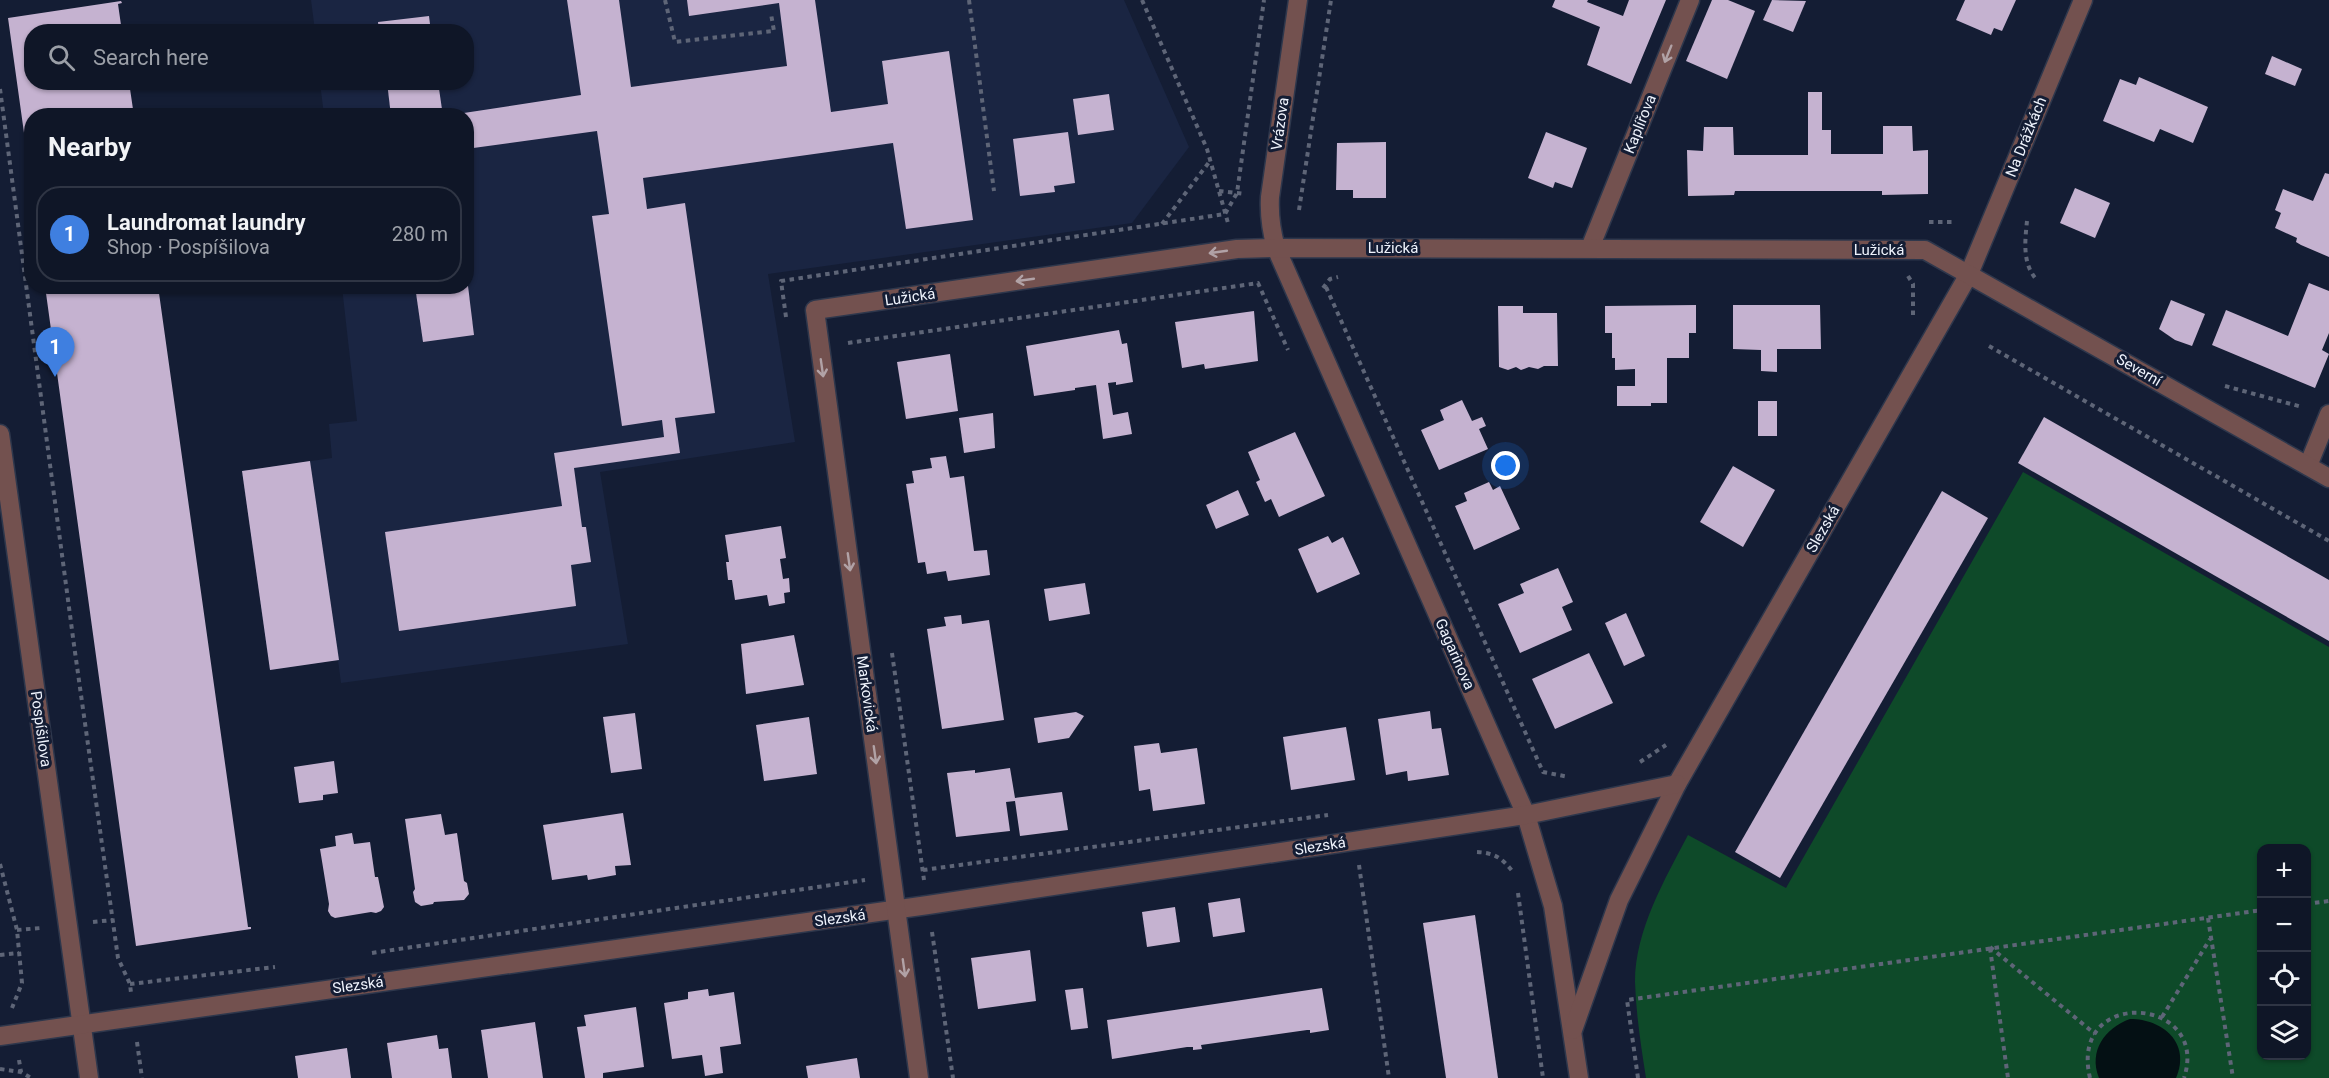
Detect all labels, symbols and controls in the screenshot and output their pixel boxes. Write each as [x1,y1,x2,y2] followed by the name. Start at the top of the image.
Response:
[24,24,474,90] search box
[45,41,78,74] icon: search
[1662,44,1673,63] one-way arrow
[93,45,209,70] text: Search here
[1620,92,1660,156] street label: Kaplířova
[2002,94,2050,180] street label: Na Drážkách
[1267,96,1293,152] street label: Vrázova
[48,132,131,162] text: Nearby
[107,210,306,235] text: Laundromat laundry
[64,222,75,246] text: 1
[392,222,448,246] text: 280 m
[107,235,270,259] text: Shop · Pospíšilova
[1368,239,1418,257] street label: Lužická
[1854,241,1904,259] street label: Lužická
[1208,247,1228,258] one-way arrow
[1015,275,1035,286] one-way arrow
[884,285,936,309] street label: Lužická
[36,328,74,377] pin: 1
[2113,350,2166,391] street label: Severní
[817,358,828,378] one-way arrow
[1491,451,1520,480] your location
[1802,502,1844,556] street label: Slezská
[843,551,854,571] one-way arrow
[1431,616,1479,692] street label: Gagarinova
[853,655,881,733] street label: Markovická
[27,690,55,768] street label: Pospíšilova
[870,744,881,764] one-way arrow
[1293,833,1347,859] street label: Slezská
[2257,844,2311,1060] map controls
[2257,844,2311,898] button: +
[2257,898,2311,952] button: −
[813,906,867,930] street label: Slezská
[2257,952,2311,1006] button: locate
[899,957,910,977] one-way arrow
[331,973,385,997] street label: Slezská
[2257,1006,2311,1060] button: layers

